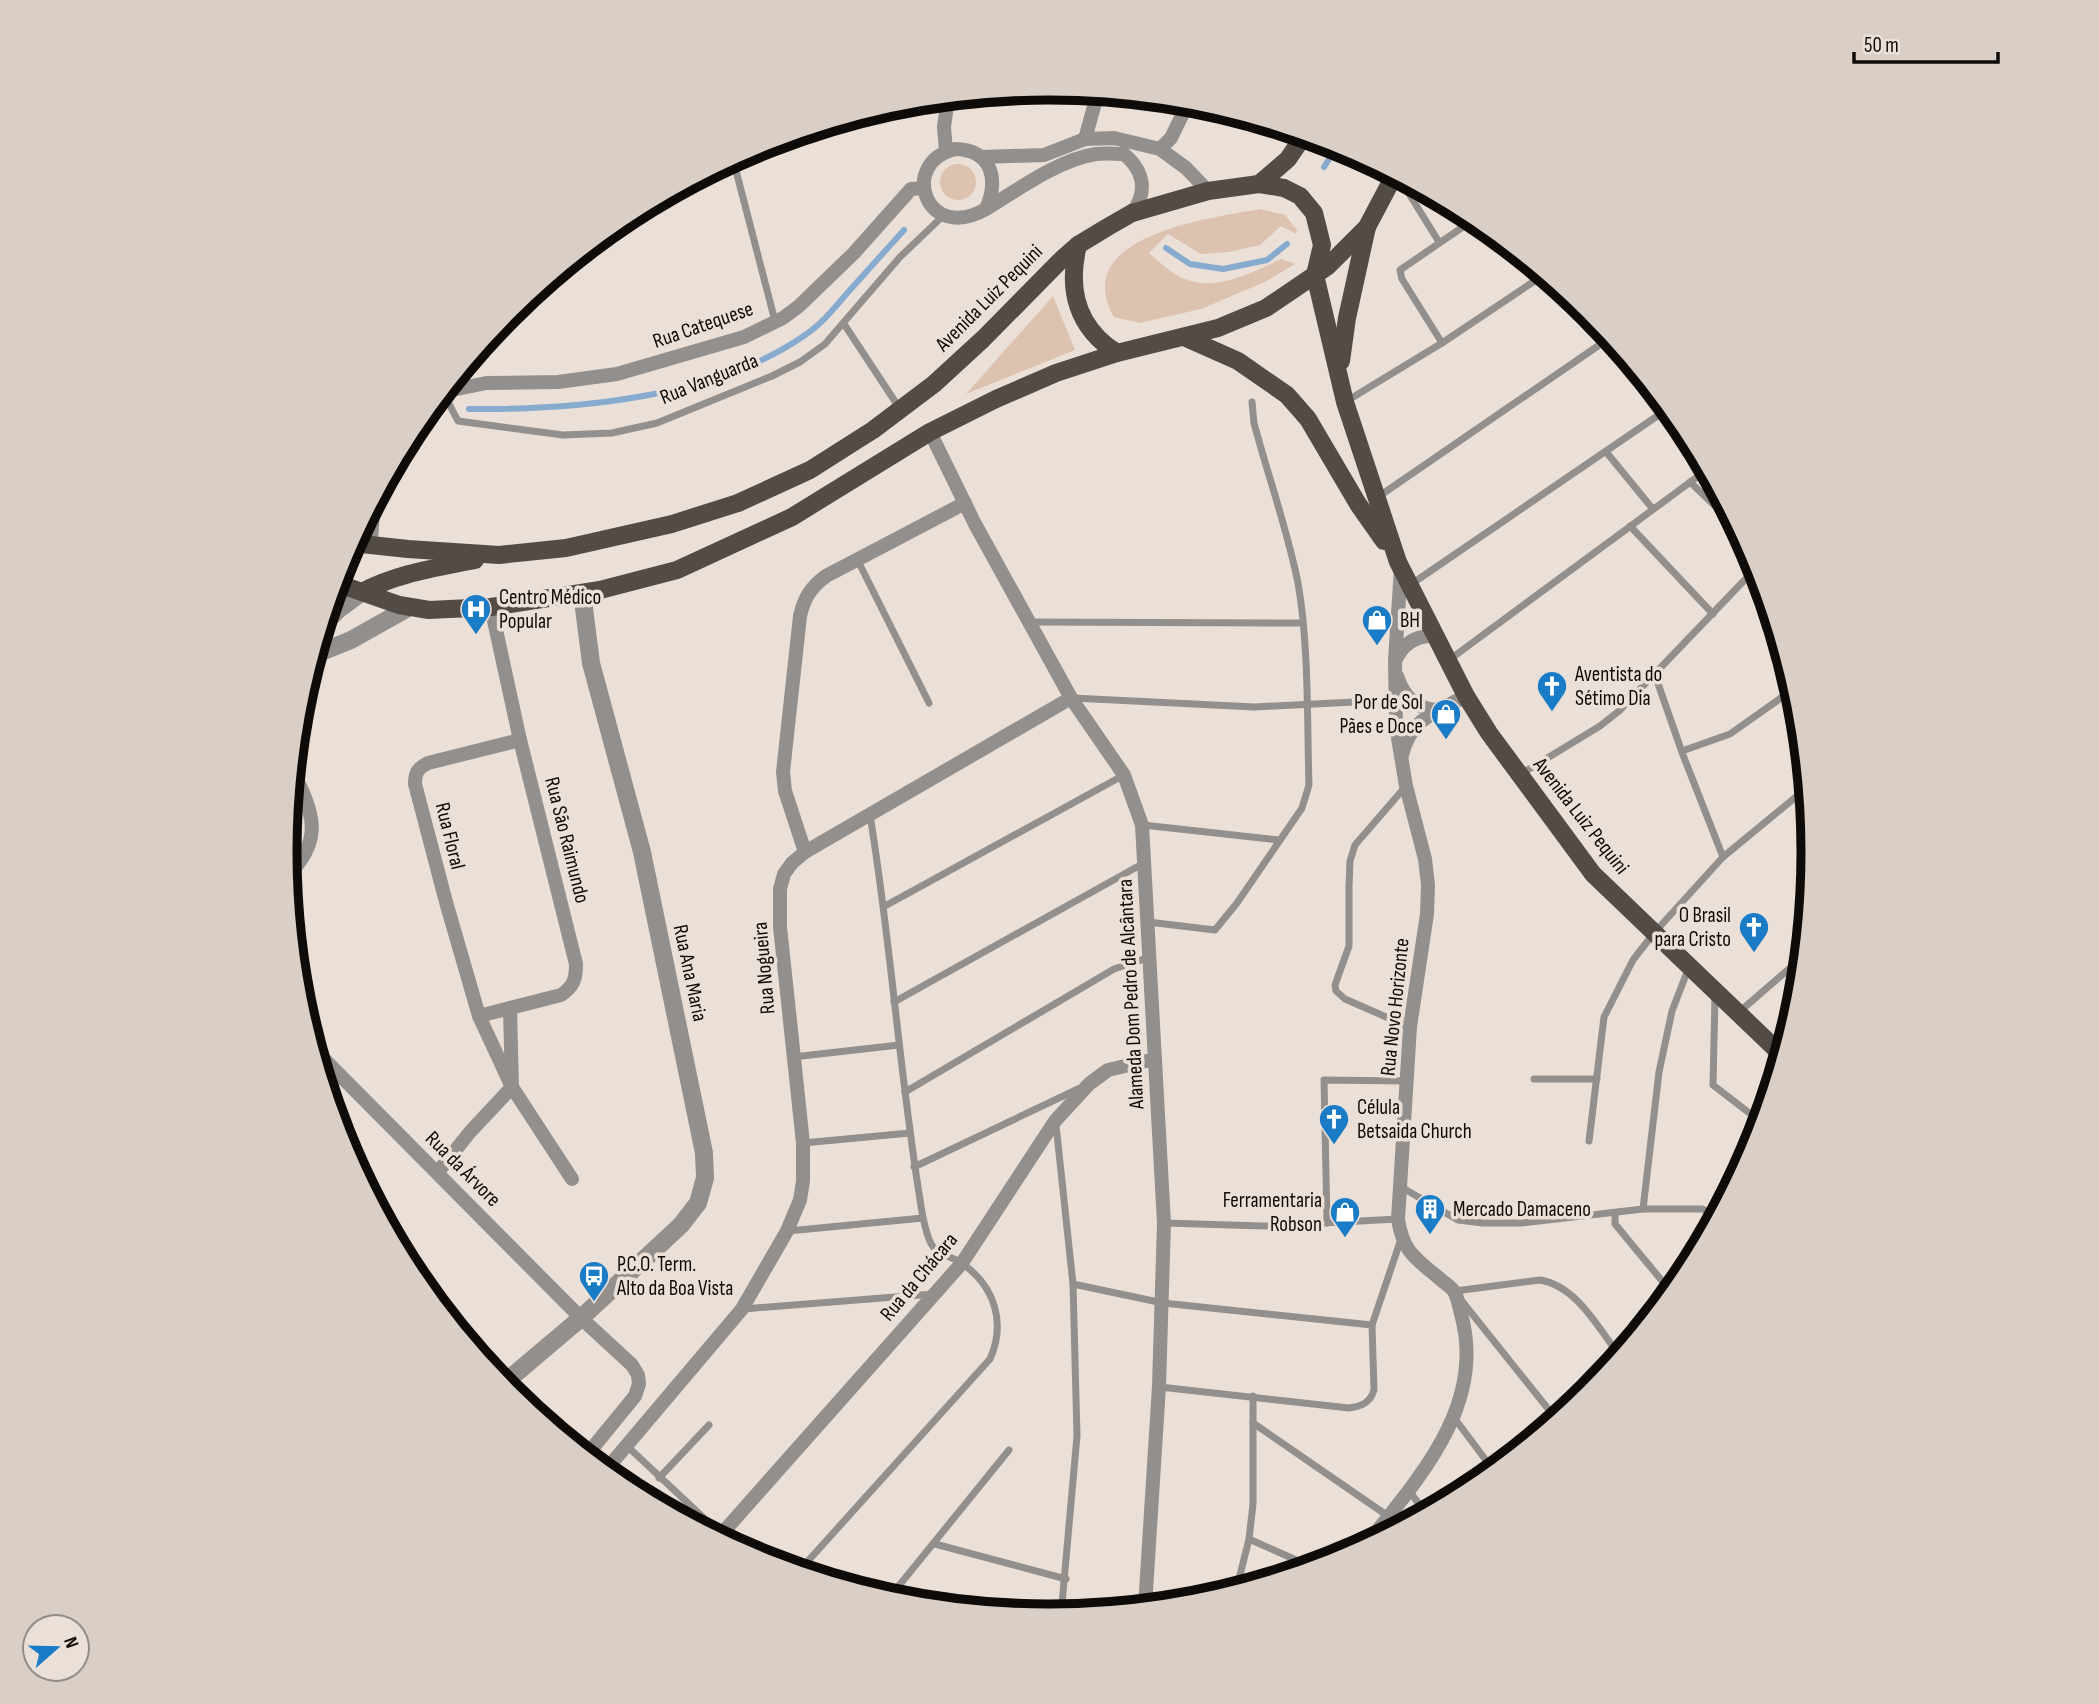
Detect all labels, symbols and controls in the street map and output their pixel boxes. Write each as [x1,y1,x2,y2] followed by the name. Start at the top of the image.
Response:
[1854,21,1997,65] scale bar
[1864,33,1899,58] text: 50 m
[930,239,1048,357] street label: Avenida Luiz Pequini
[650,296,756,354] street label: Rua Catequese
[656,348,762,410] street label: Rua Vanguarda
[499,585,601,634] place label: Centro Médico Popular
[459,592,493,636] hospital icon: Centro Médico Popular
[1360,603,1394,647] shop icon: BH
[1400,608,1420,633] place label: BH
[1574,662,1662,711] place label: Aventista do Sétimo Dia
[1535,669,1569,713] church icon: Aventista do Sétimo Dia
[1339,690,1423,739] place label: Por de Sol Pães e Doce
[1429,697,1463,741] shop icon: Por de Sol Pães e Doce
[1527,752,1634,879] street label: Avenida Luiz Pequini
[539,774,595,906] street label: Rua São Raimundo
[430,800,470,872] street label: Rua Floral
[1112,878,1150,1111] street label: Alameda Dom Pedro de Alcântara
[1655,903,1731,952] place label: O Brasil para Cristo
[1737,910,1771,954] church icon: O Brasil para Cristo
[748,921,780,1015] street label: Rua Nogueira
[668,922,712,1024] street label: Rua Ana Maria
[1375,937,1415,1077] street label: Rua Novo Horizonte
[1357,1095,1472,1144] place label: Célula Betsaida Church
[1317,1102,1351,1146] church icon: Célula Betsaida Church
[420,1126,506,1212] street label: Rua da Árvore
[1223,1188,1322,1237] place label: Ferramentaria Robson
[1413,1192,1447,1236] building icon: Mercado Damaceno
[1328,1195,1362,1239] shop icon: Ferramentaria Robson
[1453,1197,1591,1222] place label: Mercado Damaceno
[875,1228,963,1326] street label: Rua da Chácara
[616,1252,733,1301] place label: P.C.O. Term. Alto da Boa Vista
[577,1259,611,1303] bus stop icon: P.C.O. Term. Alto da Boa Vista
[21,1613,91,1683] north arrow
[58,1634,83,1651] text: N

